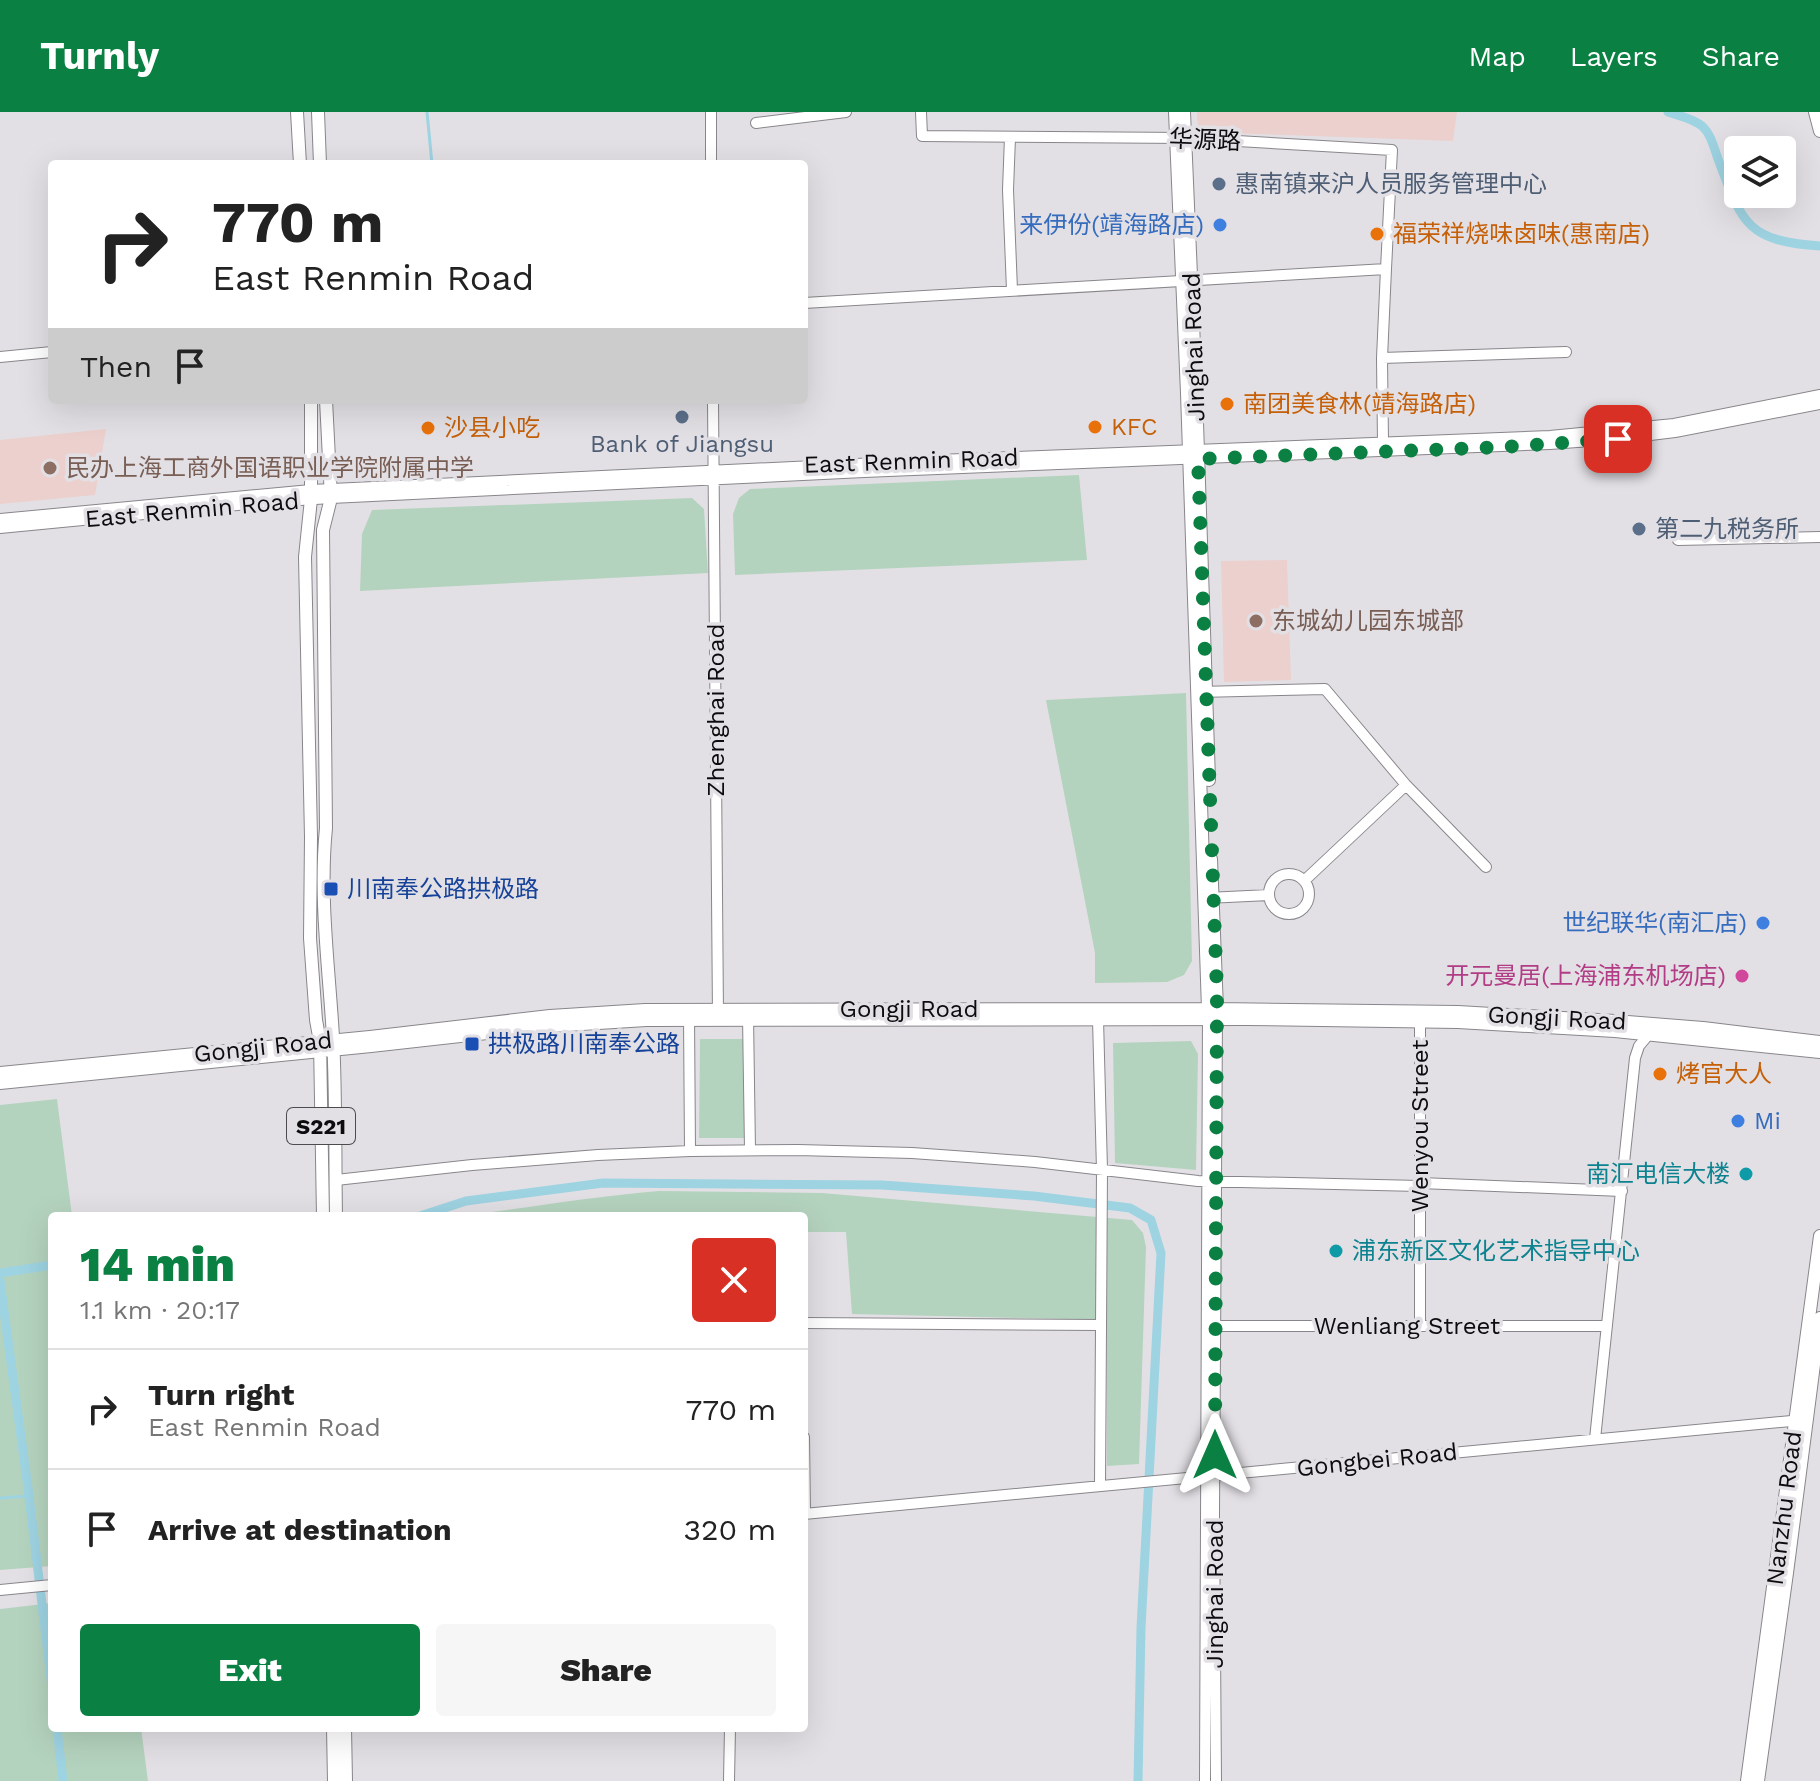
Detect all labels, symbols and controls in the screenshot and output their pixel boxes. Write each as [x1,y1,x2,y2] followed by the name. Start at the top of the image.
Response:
[40,34,159,78] text: Turnly
[1469,40,1526,73] text: Map
[1570,40,1658,73] text: Layers
[1702,40,1780,73] text: Share
[1169,125,1241,155] street label: 华源路
[1724,136,1796,208] map controls
[1724,136,1796,208] button: layers
[1235,170,1547,198] place label: 惠南镇来沪人员服务管理中心
[1210,175,1228,193] marker: 惠南镇来沪人员服务管理中心
[212,190,383,256] text: 770 m
[80,192,184,296] icon: right
[1019,211,1204,239] place label: 来伊份(靖海路店)
[1211,216,1229,234] marker: 来伊份(靖海路店)
[1393,220,1650,248] place label: 福荣祥烧味卤味(惠南店)
[1368,225,1386,243] marker: 福荣祥烧味卤味(惠南店)
[212,257,534,299] text: East Renmin Road
[1177,272,1211,422] street label: Jinghai Road
[168,344,212,388] icon: arrive
[80,349,152,384] text: Then
[1243,390,1476,418] place label: 南团美食林(靖海路店)
[1218,395,1236,413] marker: 南团美食林(靖海路店)
[1584,405,1652,473] pin
[673,408,691,426] marker: Bank of Jiangsu
[1111,413,1158,441] place label: KFC
[444,414,540,442] place label: 沙县小吃
[1596,417,1640,461] icon: arrive
[1086,418,1104,436] marker: KFC
[419,419,437,437] marker: 沙县小吃
[590,430,774,458] place label: Bank of Jiangsu
[803,443,1019,479] street label: East Renmin Road
[66,454,474,482] place label: 民办上海工商外国语职业学院附属中学
[41,459,59,477] marker: 民办上海工商外国语职业学院附属中学
[84,487,300,533] street label: East Renmin Road
[1655,515,1799,543] place label: 第二九税务所
[1630,520,1648,538] marker: 第二九税务所
[1272,607,1464,635] place label: 东城幼儿园东城部
[1247,612,1265,630] marker: 东城幼儿园东城部
[702,623,730,797] street label: Zhenghai Road
[347,875,539,903] place label: 川南奉公路拱极路
[322,880,340,898] marker: 川南奉公路拱极路
[1562,909,1747,937] place label: 世纪联华(南汇店)
[1754,914,1772,932] marker: 世纪联华(南汇店)
[1445,962,1726,990] place label: 开元曼居(上海浦东机场店)
[1733,967,1751,985] marker: 开元曼居(上海浦东机场店)
[840,995,978,1023] street label: Gongji Road
[1487,1000,1627,1036] street label: Gongji Road
[192,1026,334,1068] street label: Gongji Road
[488,1030,680,1058] place label: 拱极路川南奉公路
[463,1035,481,1053] marker: 拱极路川南奉公路
[1406,1040,1434,1212] street label: Wenyou Street
[1676,1060,1772,1088] place label: 烤官大人
[1651,1065,1669,1083] marker: 烤官大人
[1754,1107,1781,1135] place label: Mi
[287,1108,355,1144] road number: S221
[1729,1112,1747,1130] marker: Mi
[1586,1160,1730,1188] place label: 南汇电信大楼
[1737,1165,1755,1183] marker: 南汇电信大楼
[80,1236,235,1293] text: 14 min
[1352,1237,1640,1265] place label: 浦东新区文化艺术指导中心
[692,1238,776,1322] button: close
[1327,1242,1345,1260] marker: 浦东新区文化艺术指导中心
[80,1295,240,1325] text: 1.1 km · 20:17
[1314,1312,1500,1340] street label: Wenliang Street
[148,1377,294,1412] text: Turn right
[80,1387,124,1431] icon: right
[685,1392,776,1427] text: 770 m
[148,1412,381,1442] text: East Renmin Road
[1173,1413,1257,1497] position arrow
[1761,1429,1807,1587] street label: Nanzhu Road
[1295,1438,1459,1482] street label: Gongbei Road
[80,1507,124,1551] icon: arrive
[148,1512,452,1547] text: Arrive at destination
[684,1512,776,1547] text: 320 m
[1201,1519,1229,1669] street label: Jinghai Road
[80,1624,420,1716] button: Exit
[436,1624,776,1716] button: Share

